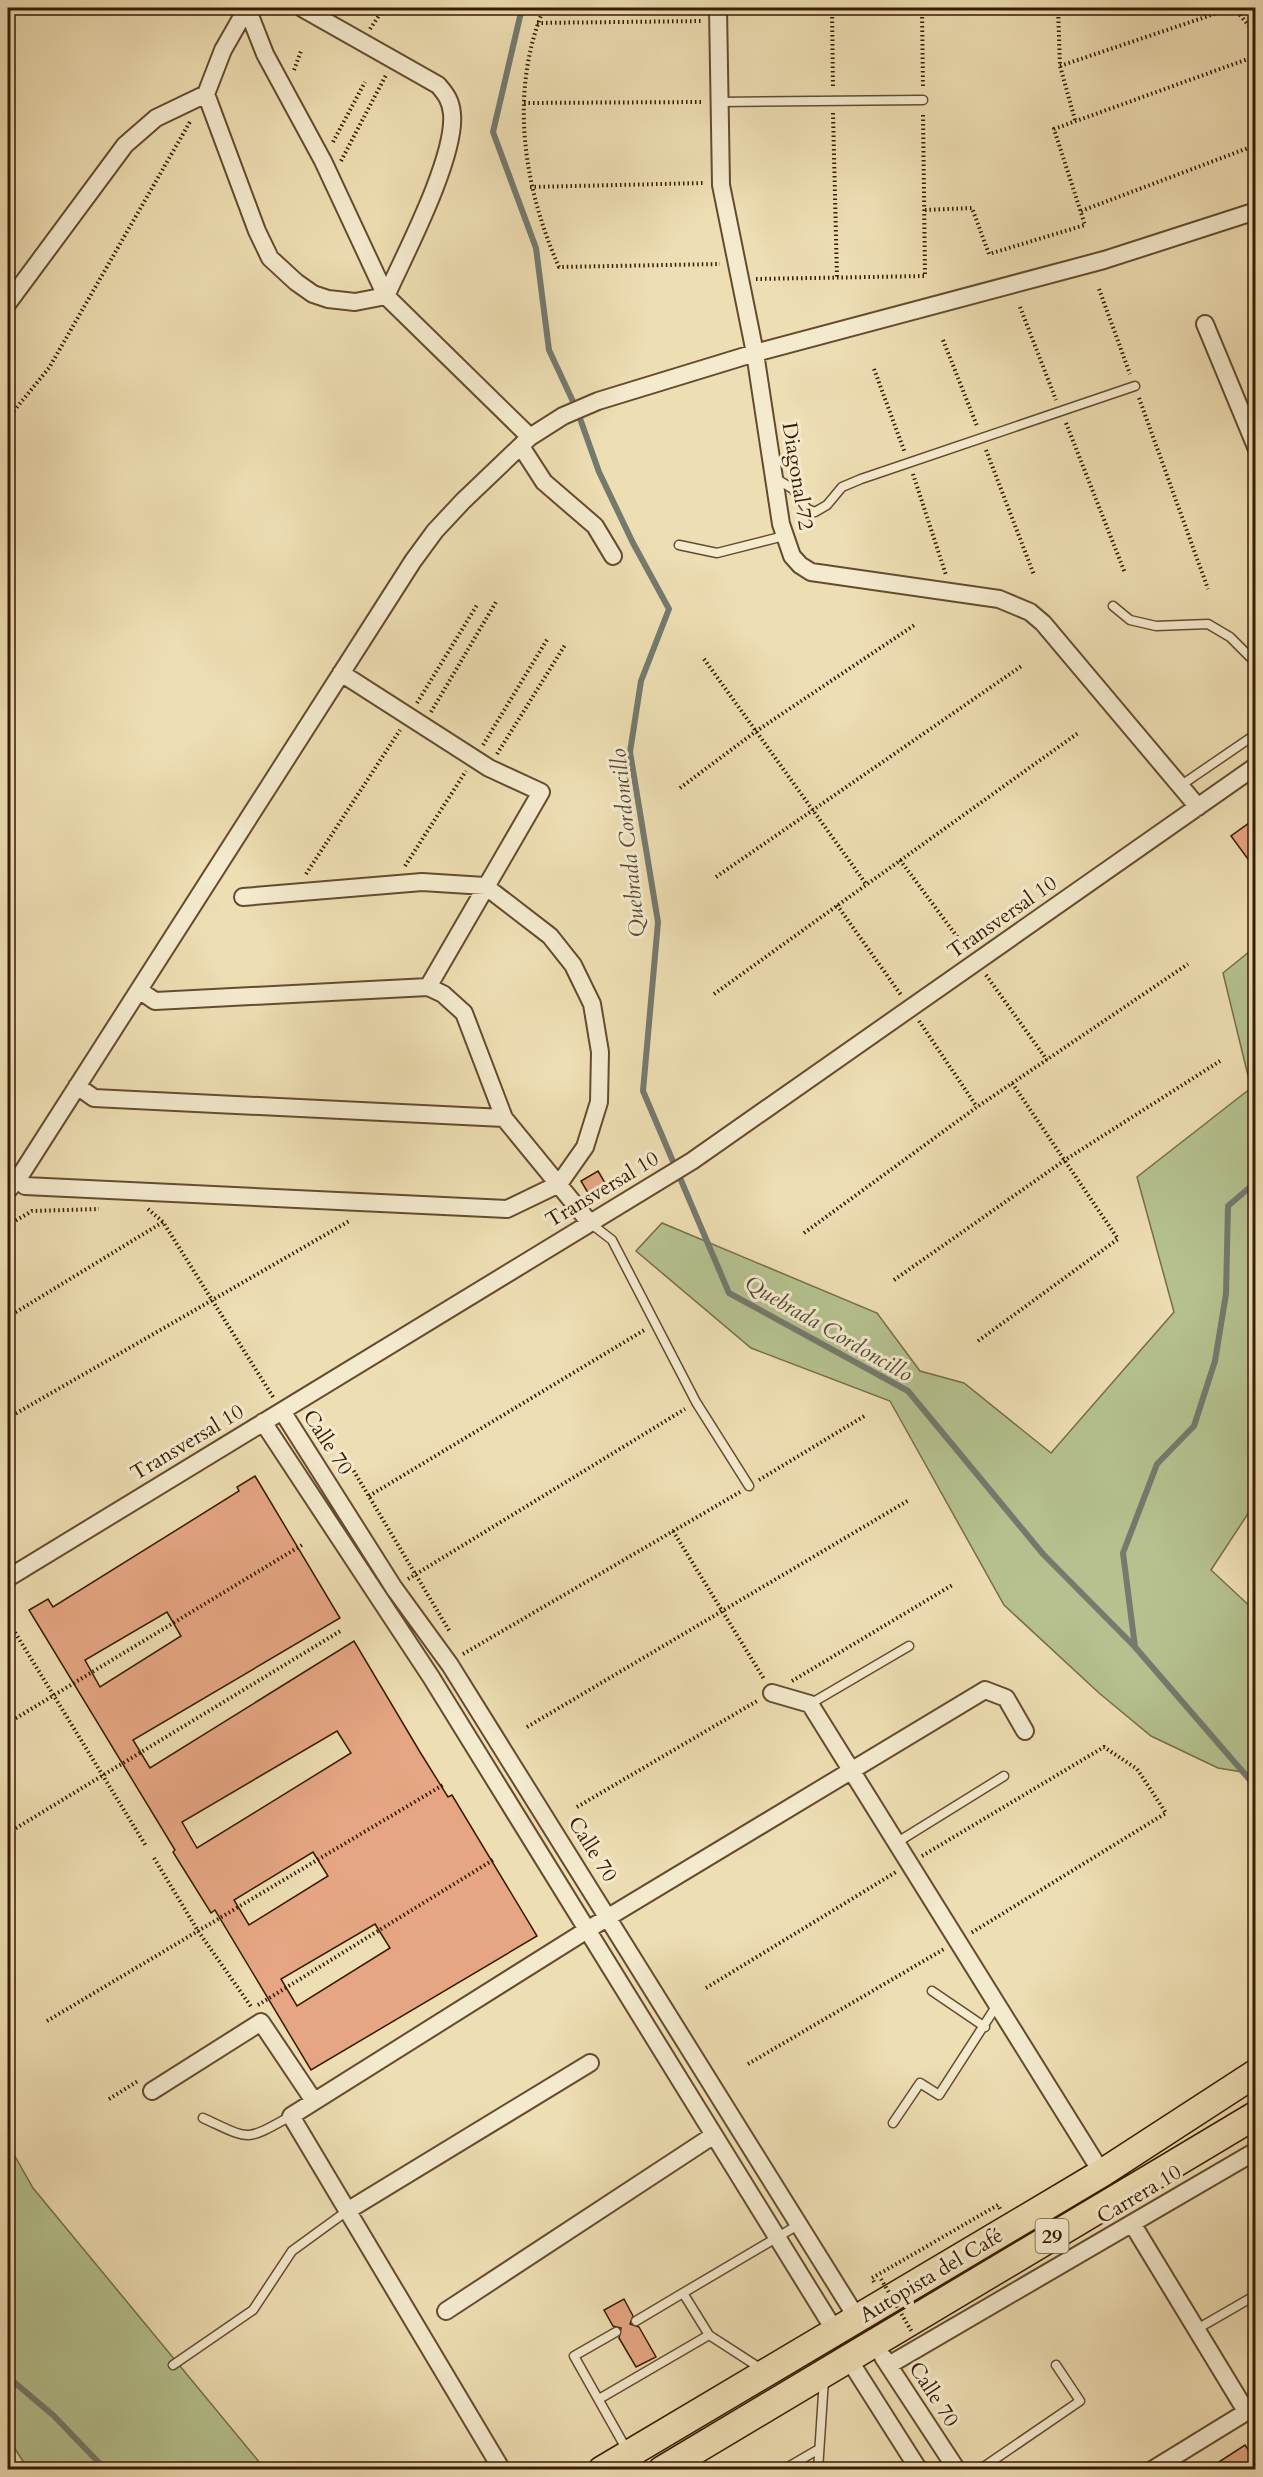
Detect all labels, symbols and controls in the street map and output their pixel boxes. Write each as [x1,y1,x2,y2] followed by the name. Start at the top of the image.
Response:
[775,420,820,532] street label: Diagonal 72
[603,747,653,939] water label: Quebrada Cordoncillo
[942,869,1063,966] street label: Transversal 10
[540,1144,664,1235] street label: Transversal 10
[739,1268,918,1389] water label: Quebrada Cordoncillo
[125,1397,249,1488] street label: Transversal 10
[296,1404,359,1481] street label: Calle 70
[561,1811,624,1888] street label: Calle 70
[1092,2158,1187,2231] street label: Carrera 10
[1036,2219,1068,2253] road number: 29
[854,2221,1008,2330] street label: Autopista del Café
[902,2356,965,2433] street label: Calle 70

